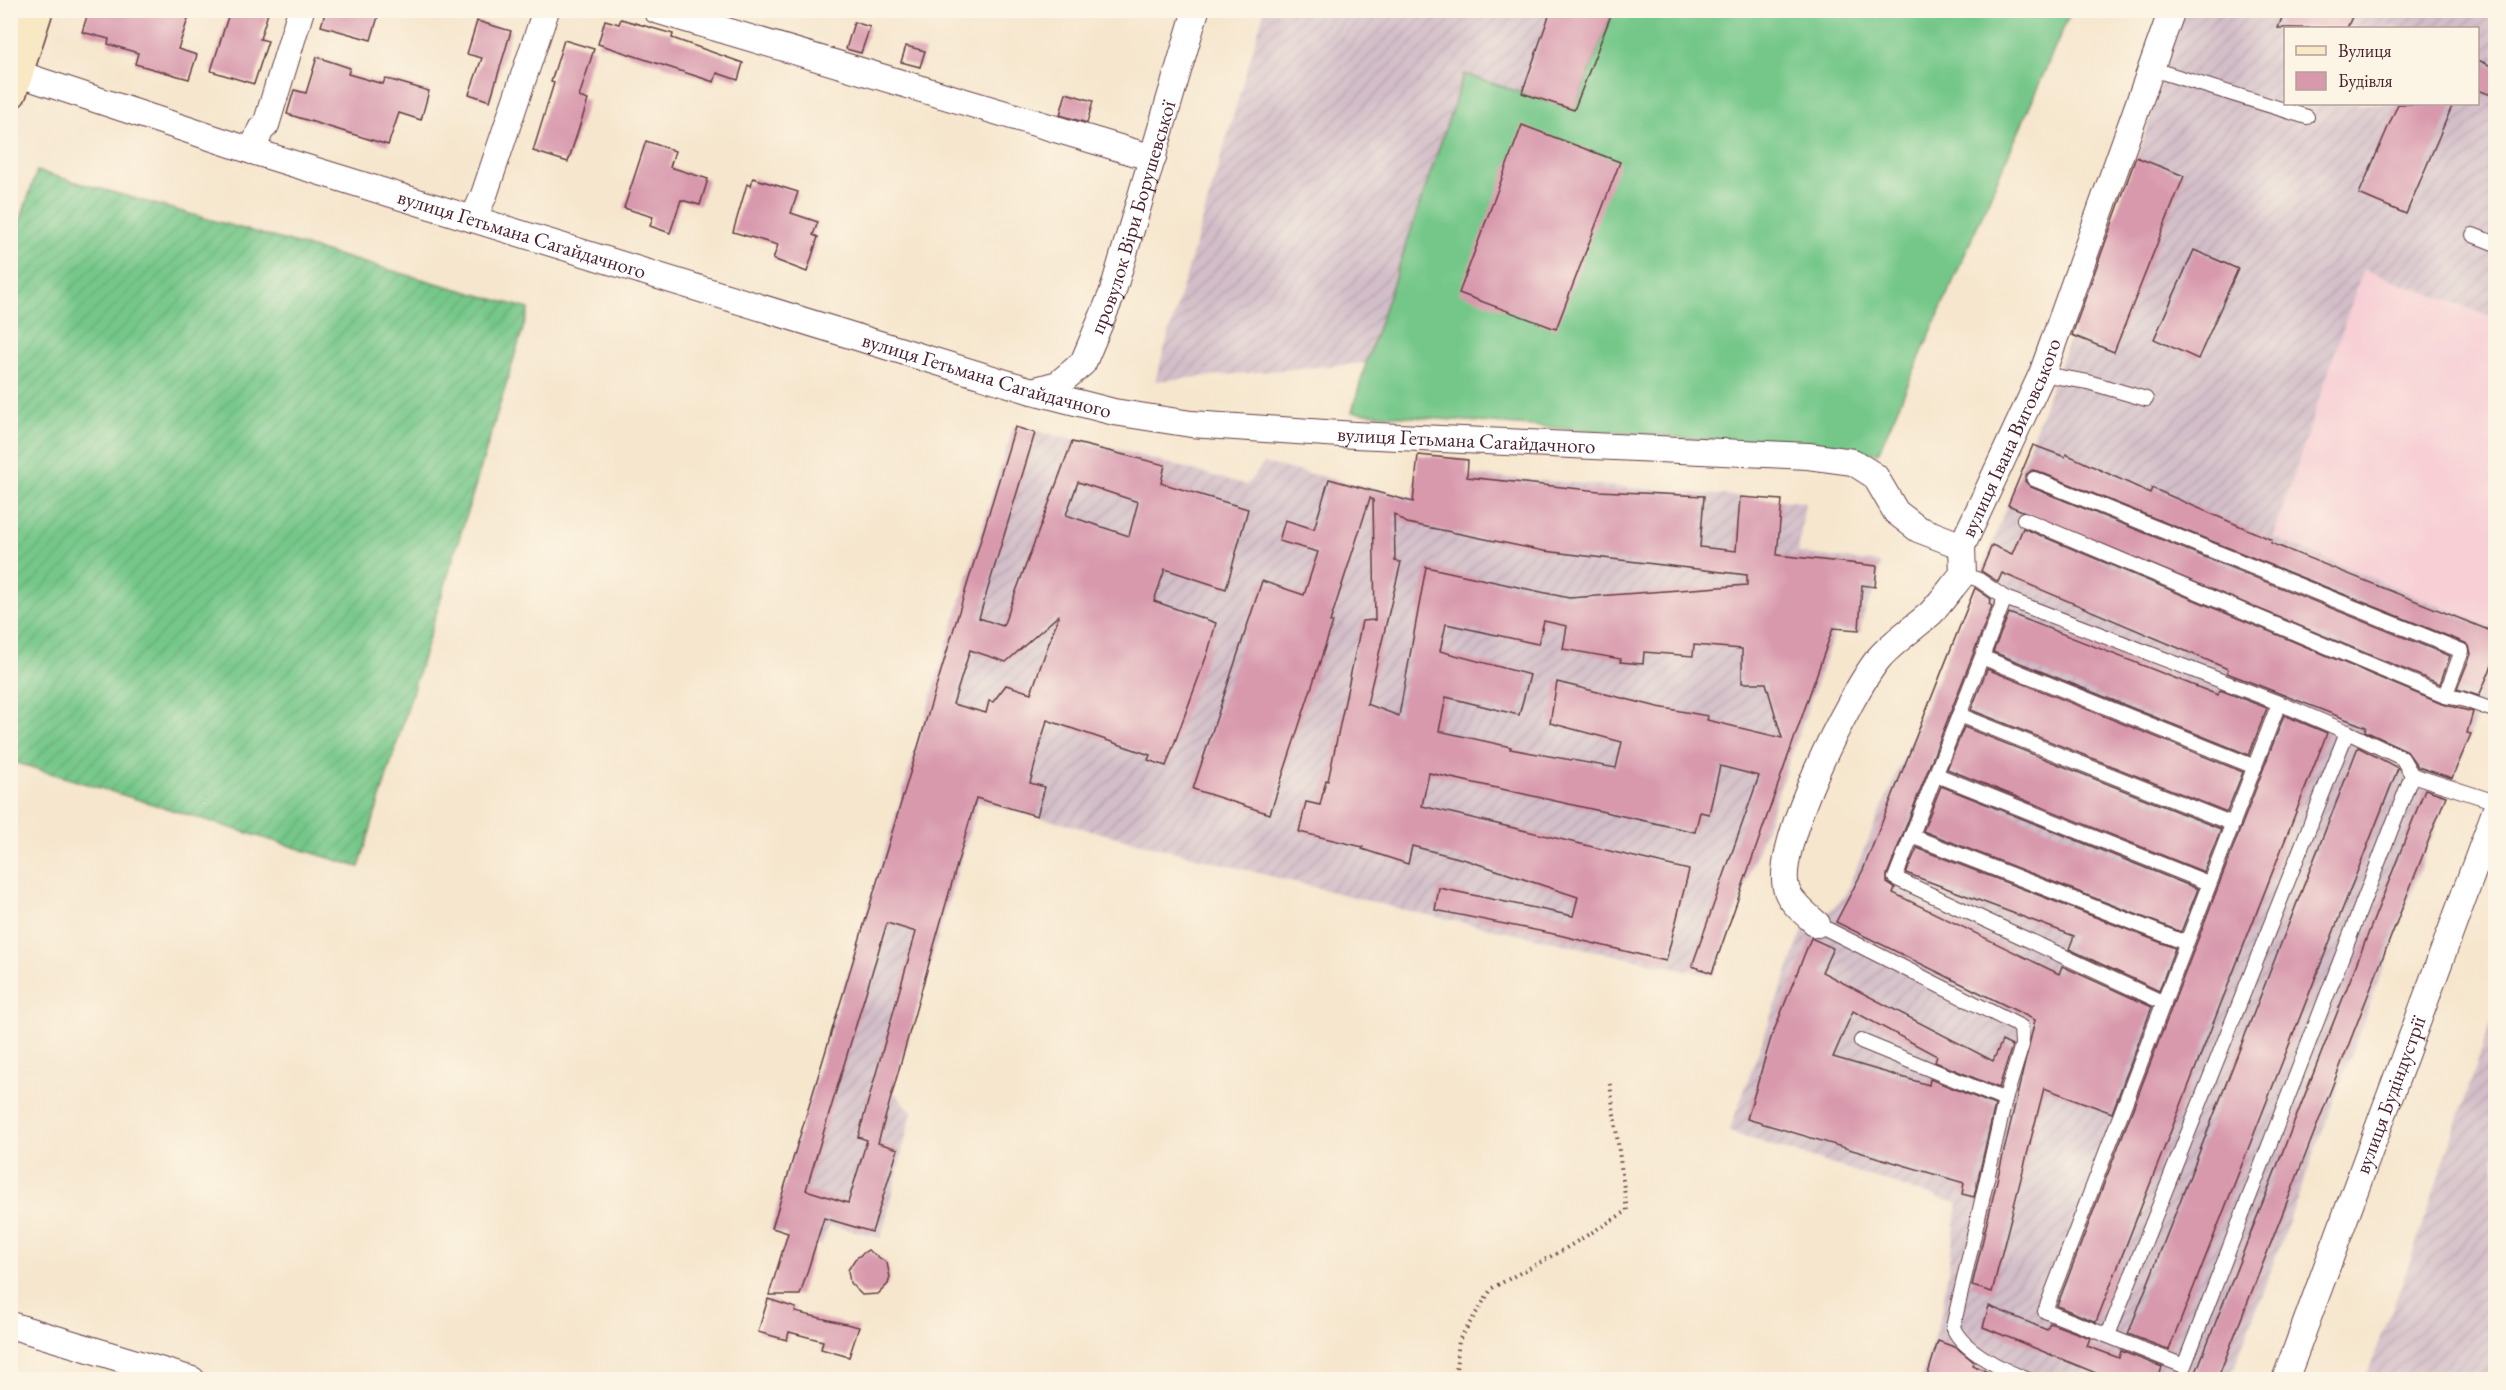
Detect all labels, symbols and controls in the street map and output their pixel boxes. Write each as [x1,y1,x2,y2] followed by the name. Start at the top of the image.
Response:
[2284,27,2479,105] legend
[2338,39,2391,62] text: Вулиця
[2338,69,2393,92] text: Будівля
[1083,96,1182,338] street label: провулок Віри Борушевської
[395,183,650,285] street label: вулиця Гетьмана Сагайдачного
[859,326,1115,424] street label: вулиця Гетьмана Сагайдачного
[1954,335,2067,541] street label: вулиця Івана Виговського
[1336,420,1596,459] street label: вулиця Гетьмана Сагайдачного
[2348,1011,2432,1177] street label: вулиця Будіндустрії

